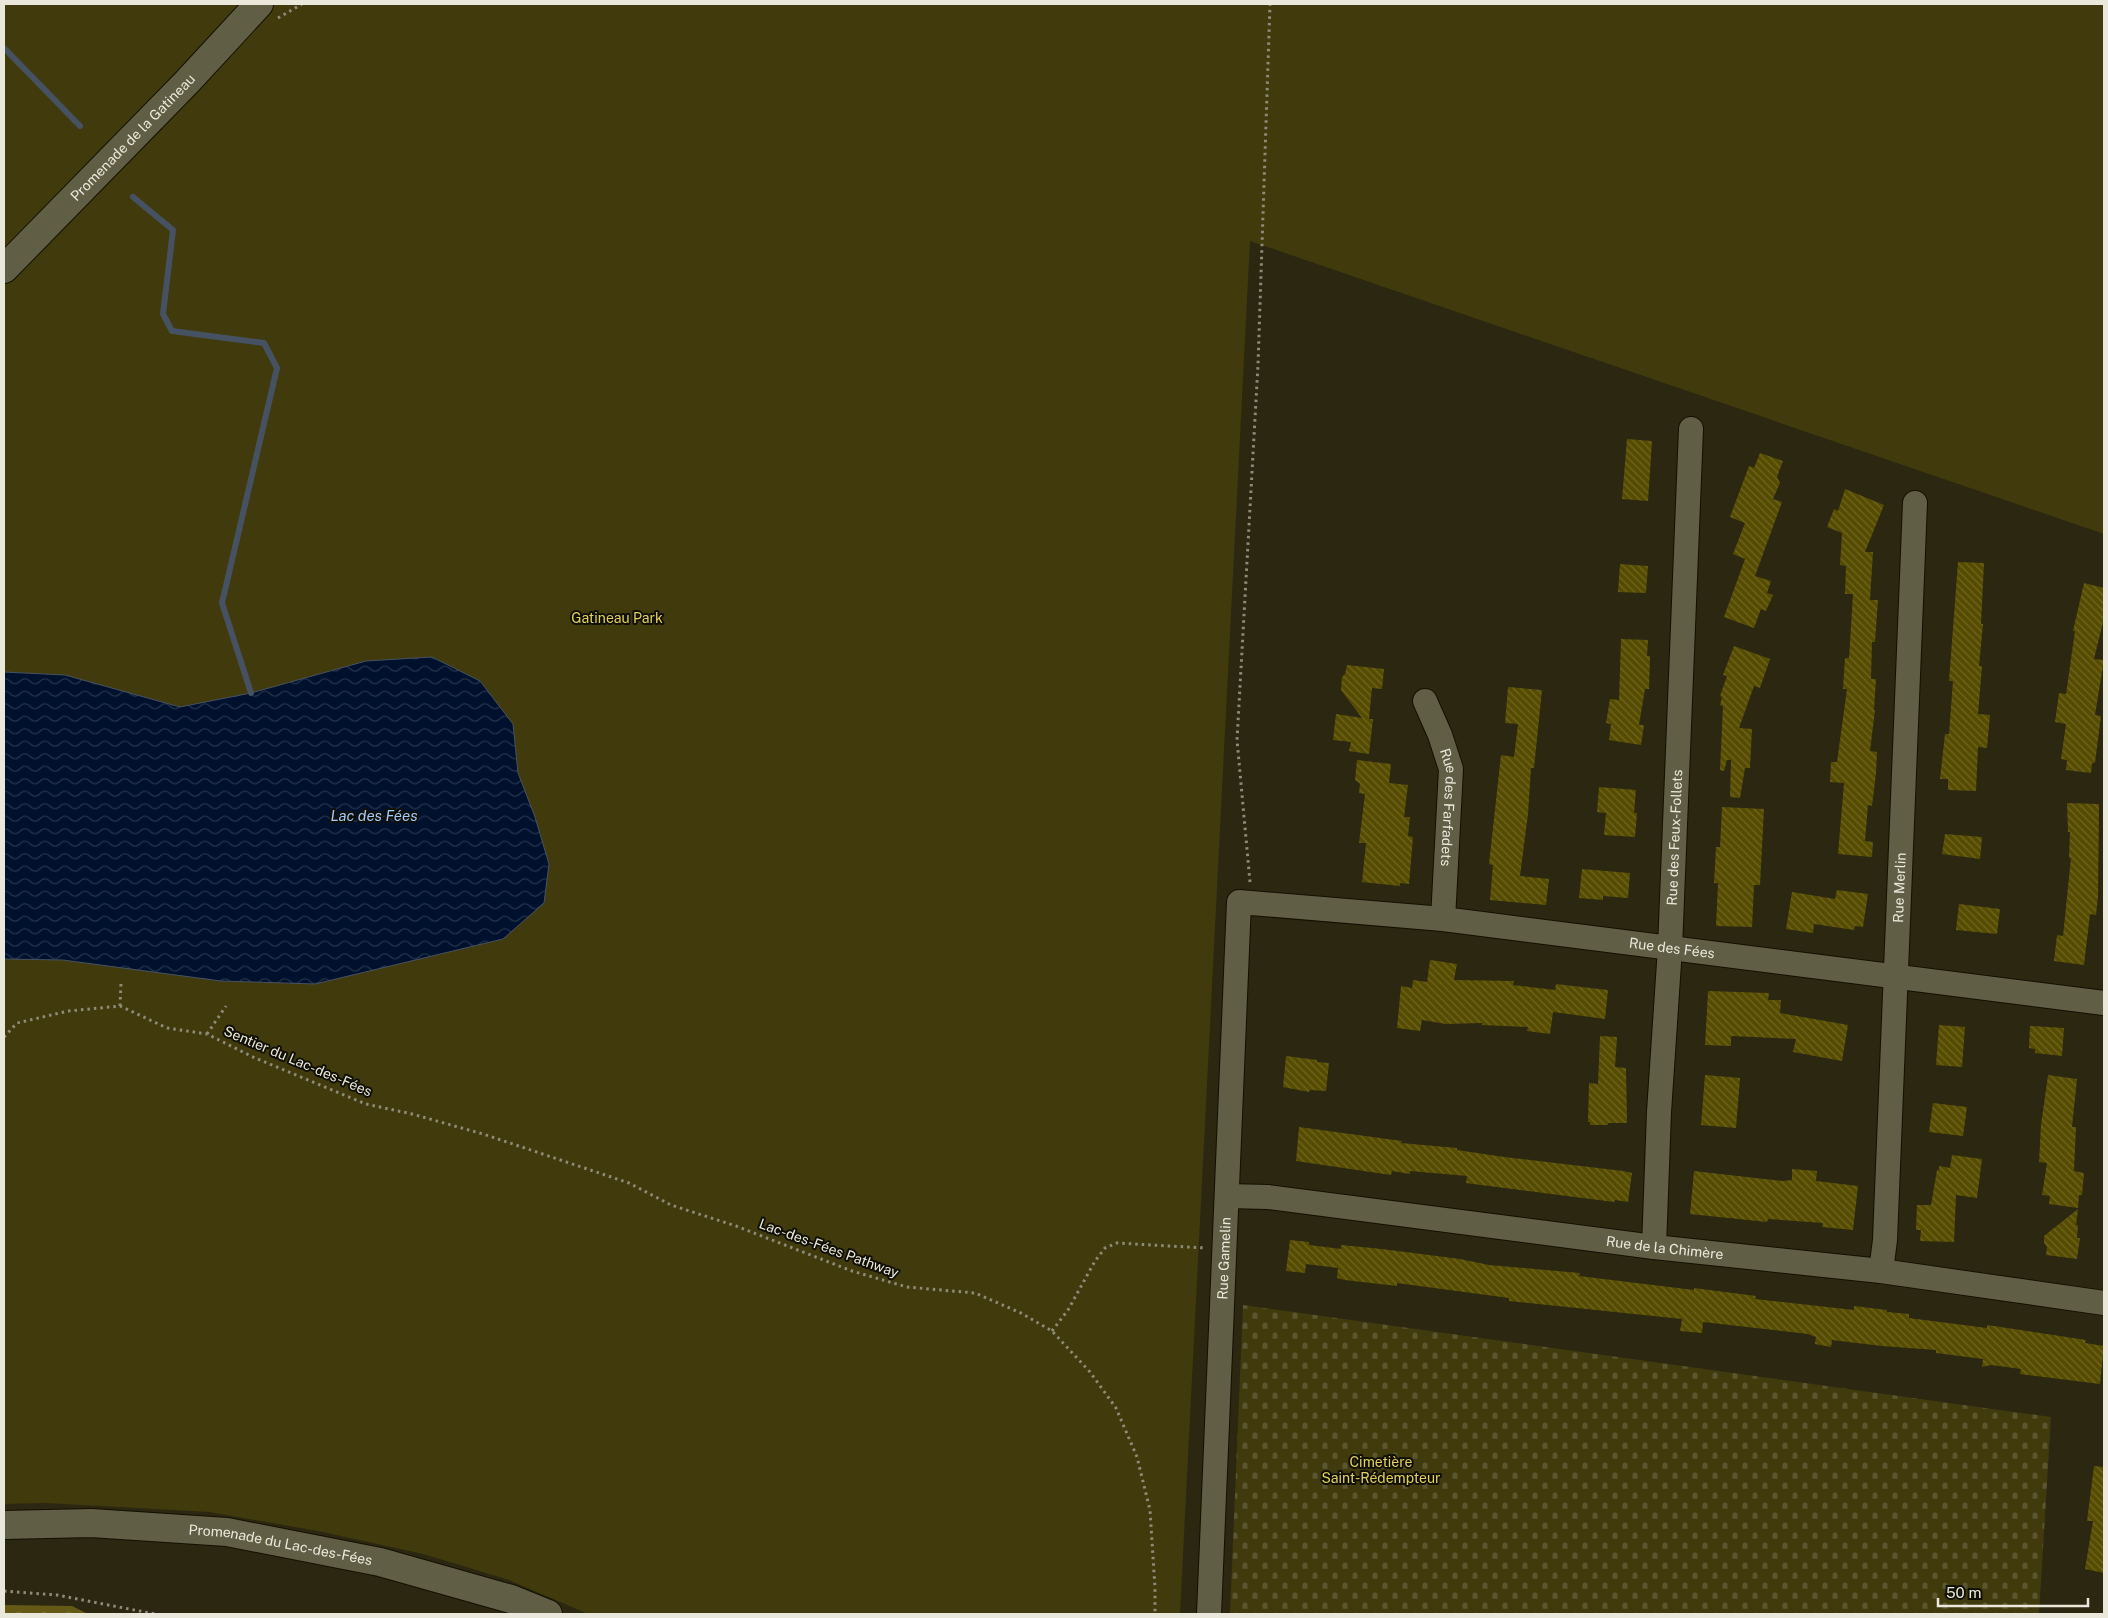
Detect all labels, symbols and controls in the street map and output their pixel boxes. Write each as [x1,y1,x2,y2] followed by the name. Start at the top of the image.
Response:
[67,71,198,204] street label: Promenade de la Gatineau
[571,610,663,626] park label: Gatineau Park
[1437,746,1459,867] street label: Rue des Farfadets
[1664,769,1685,906] street label: Rue des Feux-Follets
[331,807,417,824] water label: Lac des Fées
[1890,852,1909,923] street label: Rue Merlin
[1628,935,1716,961] street label: Rue des Fées
[222,1023,374,1099] street label: Sentier du Lac-des-Fées
[757,1215,901,1281] street label: Lac-des-Fées Pathway
[1214,1217,1234,1300] street label: Rue Gamelin
[1605,1233,1724,1262] street label: Rue de la Chimère
[1321,1454,1441,1486] park label: Cimetière Saint-Rédempteur
[188,1521,374,1568] street label: Promenade du Lac-des-Fées
[1938,1576,2088,1608] scale bar
[1946,1584,1981,1601] text: 50 m

